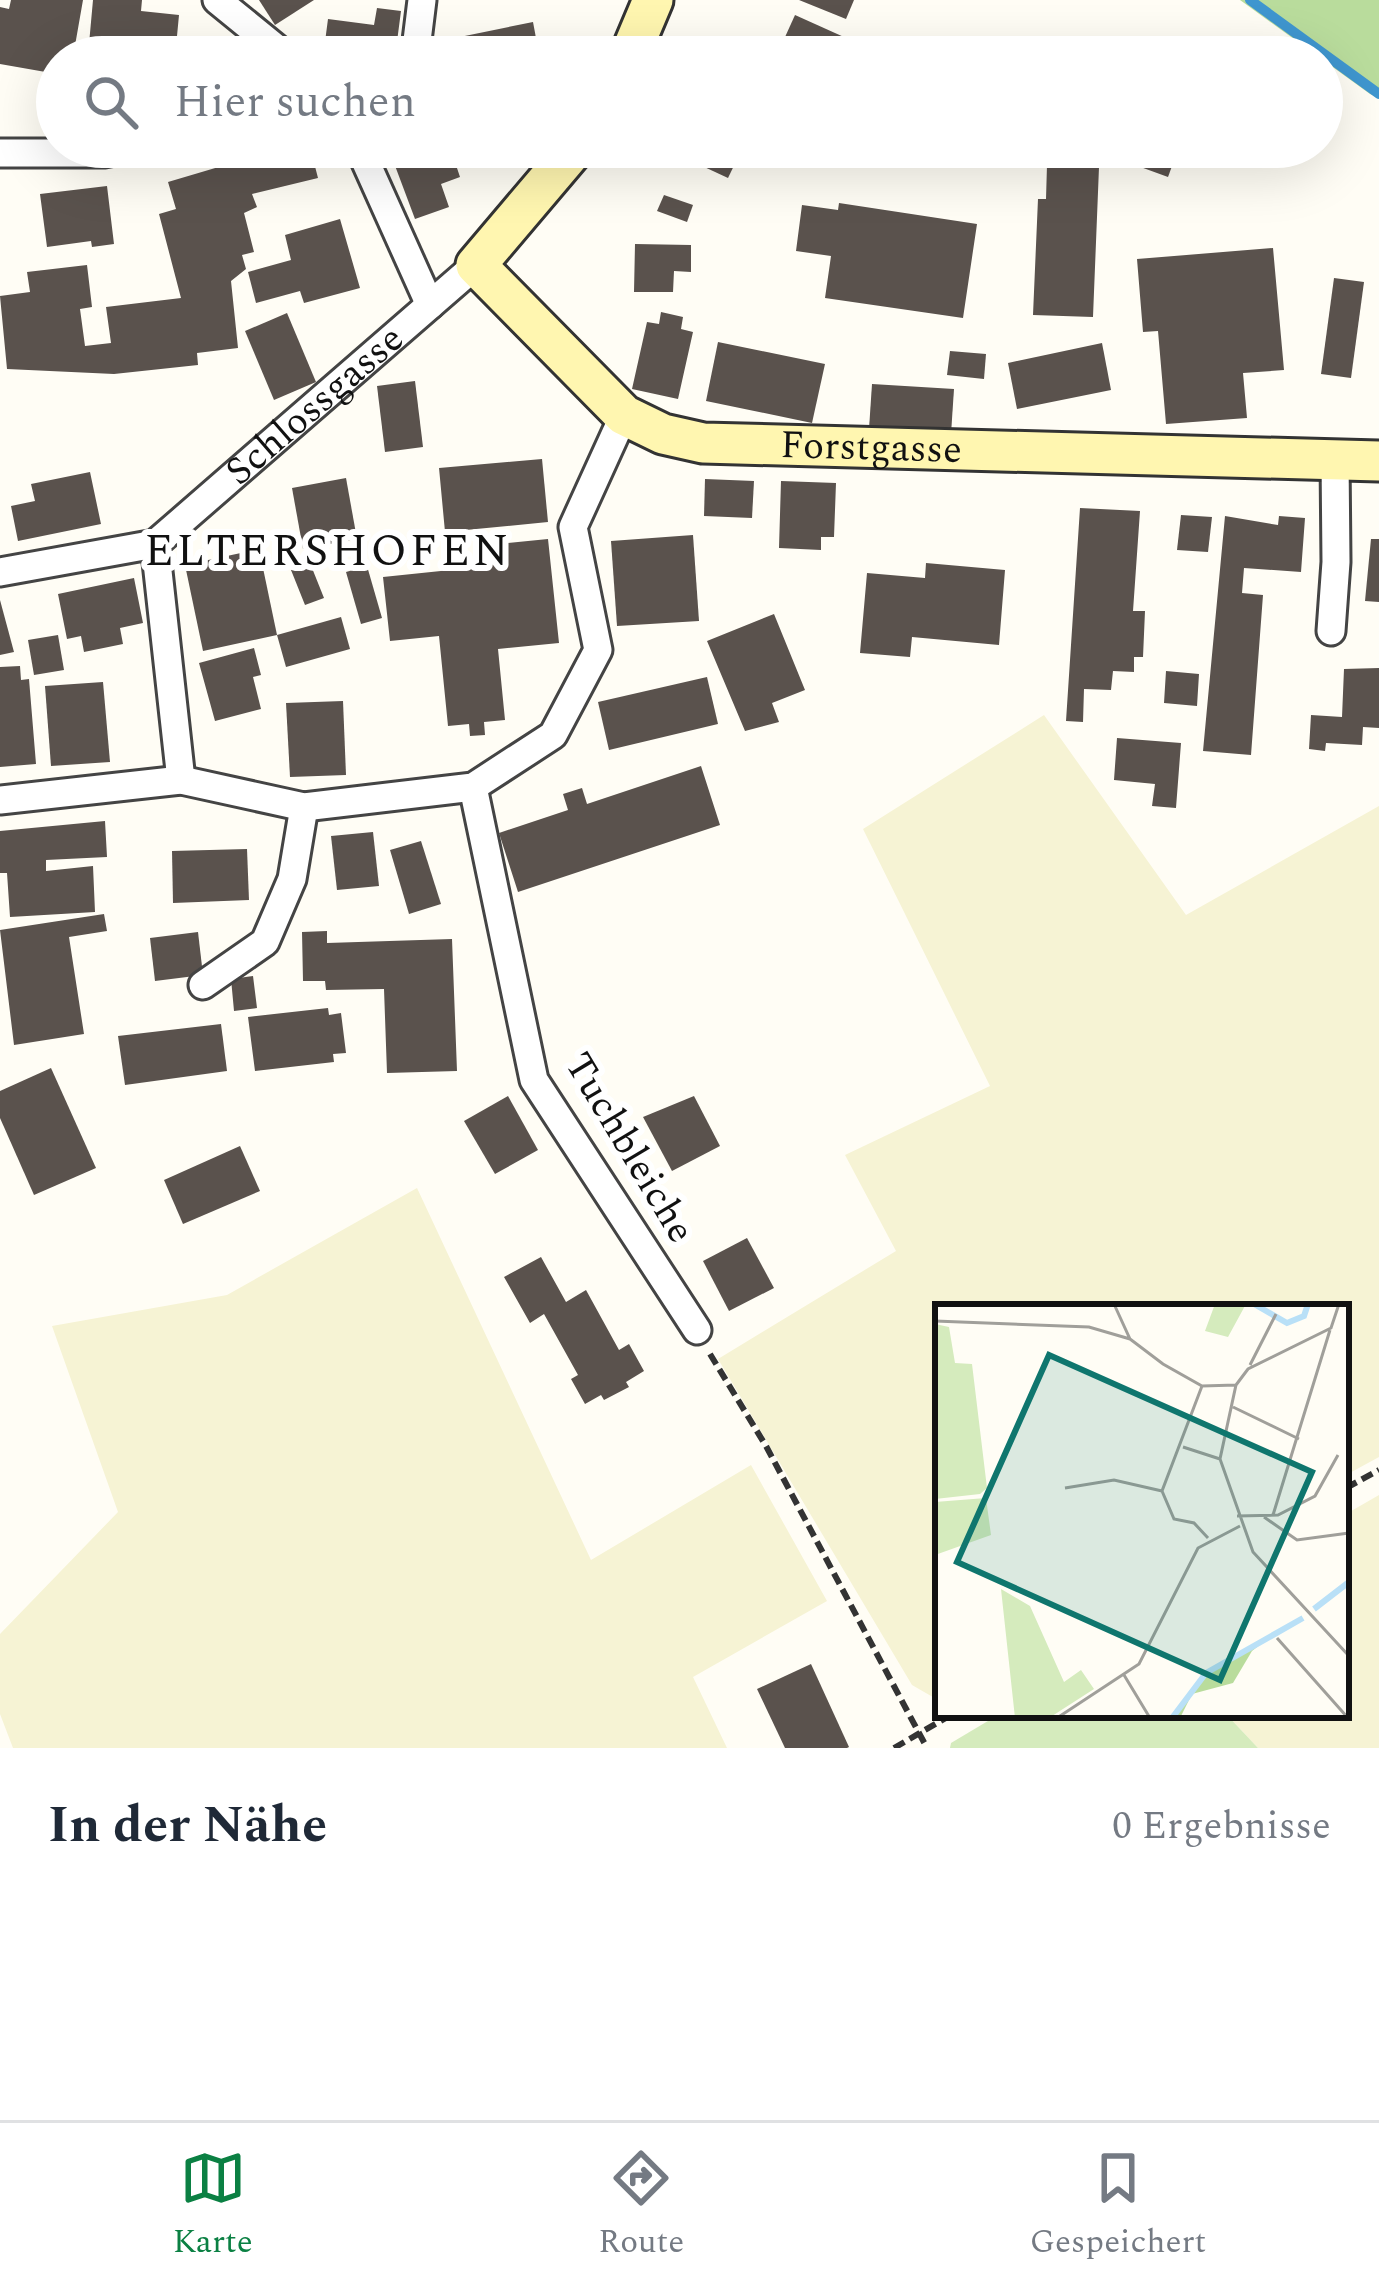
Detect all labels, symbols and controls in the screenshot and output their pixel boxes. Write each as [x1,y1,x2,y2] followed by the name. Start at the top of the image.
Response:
[36,36,1343,168] search box
[174,68,416,137] text: Hier suchen
[78,69,144,135] icon: search
[212,311,417,500] street label: Schlossgasse
[780,416,963,479] street label: Forstgasse
[144,517,512,586] district label: ELTERSHOFEN
[549,1041,709,1255] street label: Tuchbleiche
[935,1304,1349,1718] inset map
[48,1787,327,1865] text: In der Nähe
[1112,1797,1331,1856] text: 0 Ergebnisse
[173,2145,253,2267] tab: Karte
[598,2145,684,2267] tab: Route
[1030,2145,1206,2267] tab: Gespeichert

